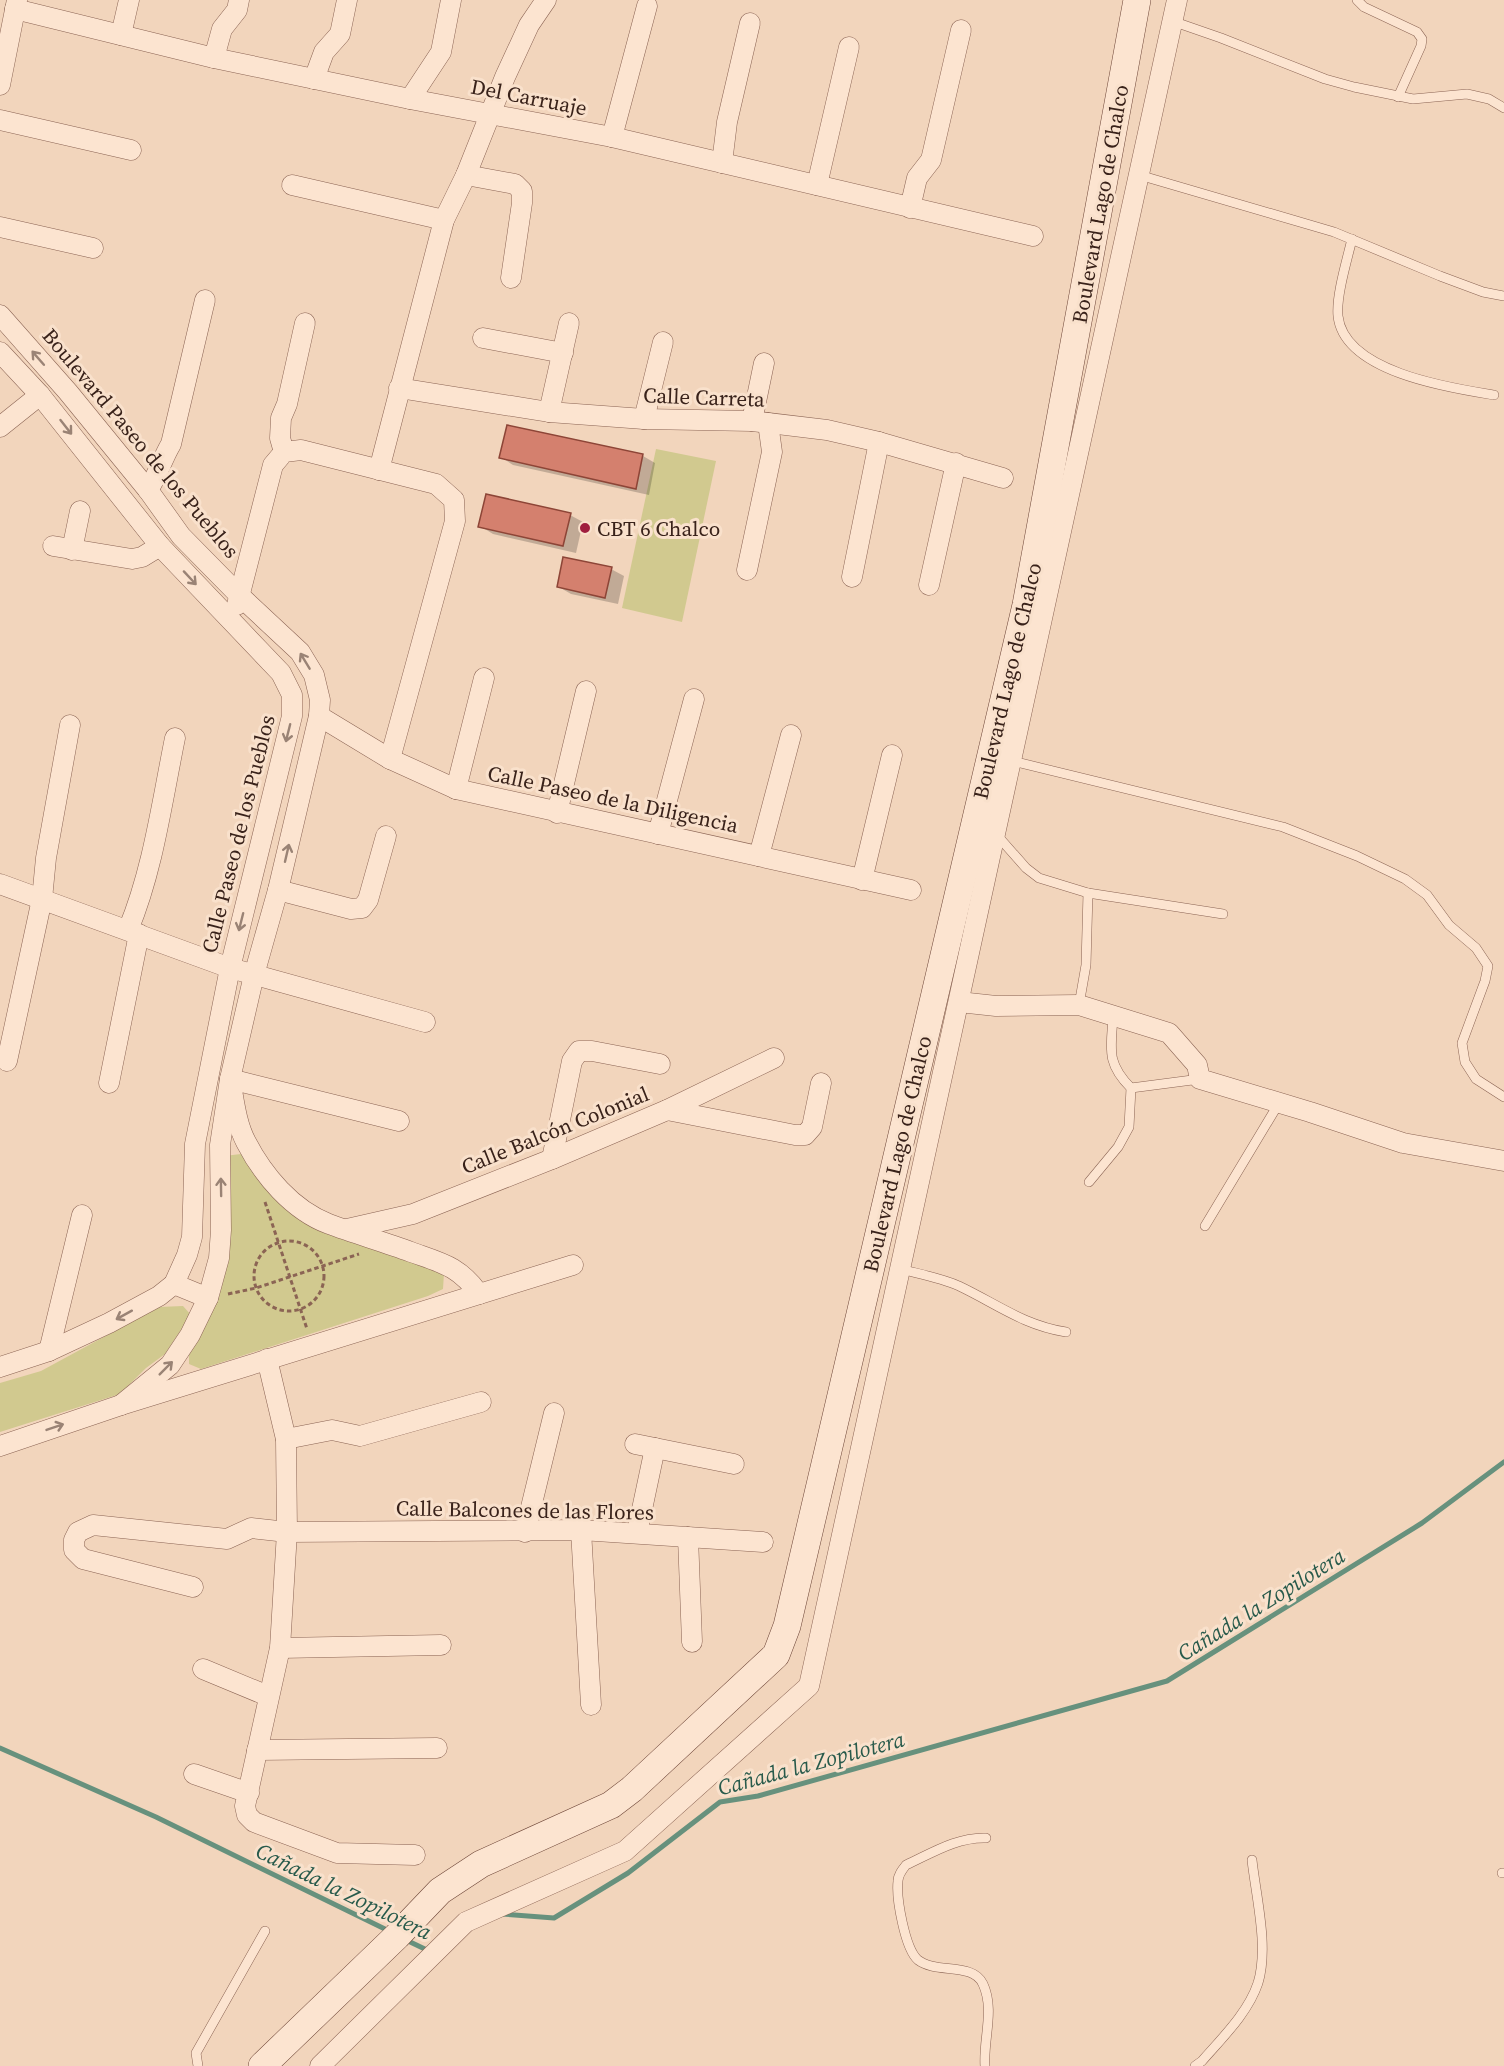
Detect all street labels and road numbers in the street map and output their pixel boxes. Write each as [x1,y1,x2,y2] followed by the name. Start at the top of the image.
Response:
[469,72,589,122] street label: Del Carruaje
[1065,82,1135,326] street label: Boulevard Lago de Chalco
[36,322,246,564] street label: Boulevard Paseo de los Pueblos
[643,380,766,414] street label: Calle Carreta
[966,560,1048,802] street label: Boulevard Lago de Chalco
[194,712,282,956] street label: Calle Paseo de los Pueblos
[485,758,741,840] street label: Calle Paseo de la Diligencia
[856,1033,938,1275] street label: Boulevard Lago de Chalco
[457,1079,653,1181] street label: Calle Balcón Colonial
[396,1493,654,1527] street label: Calle Balcones de las Flores

